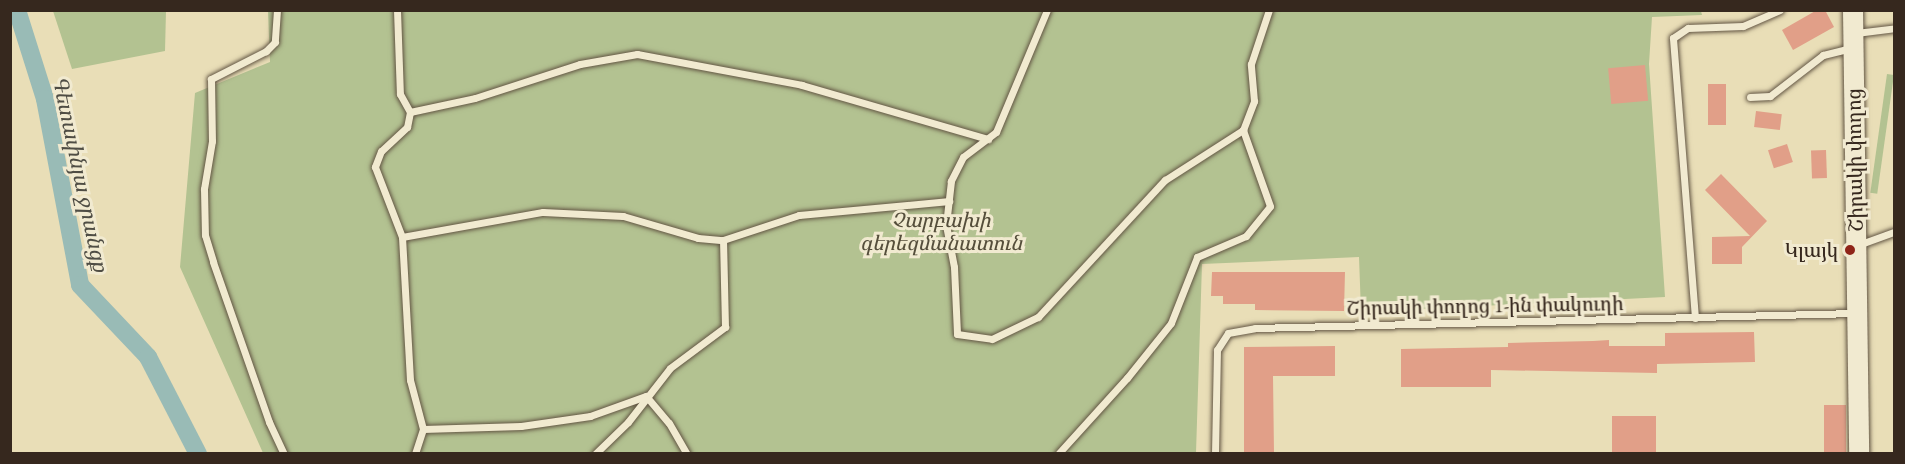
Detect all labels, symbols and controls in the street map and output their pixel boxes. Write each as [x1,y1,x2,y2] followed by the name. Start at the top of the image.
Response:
[47,74,113,274] water label: Գետափնյա ջրանցք
[1842,88,1868,232] street label: Շիրակի փողոց
[860,208,1022,255] park label: Չարբախի գերեզմանատուն
[1785,238,1838,262] place label: Կլայկ
[1843,243,1857,257] marker: Կլայկ
[1346,292,1624,320] street label: Շիրակի փողոց 1-ին փակուղի

